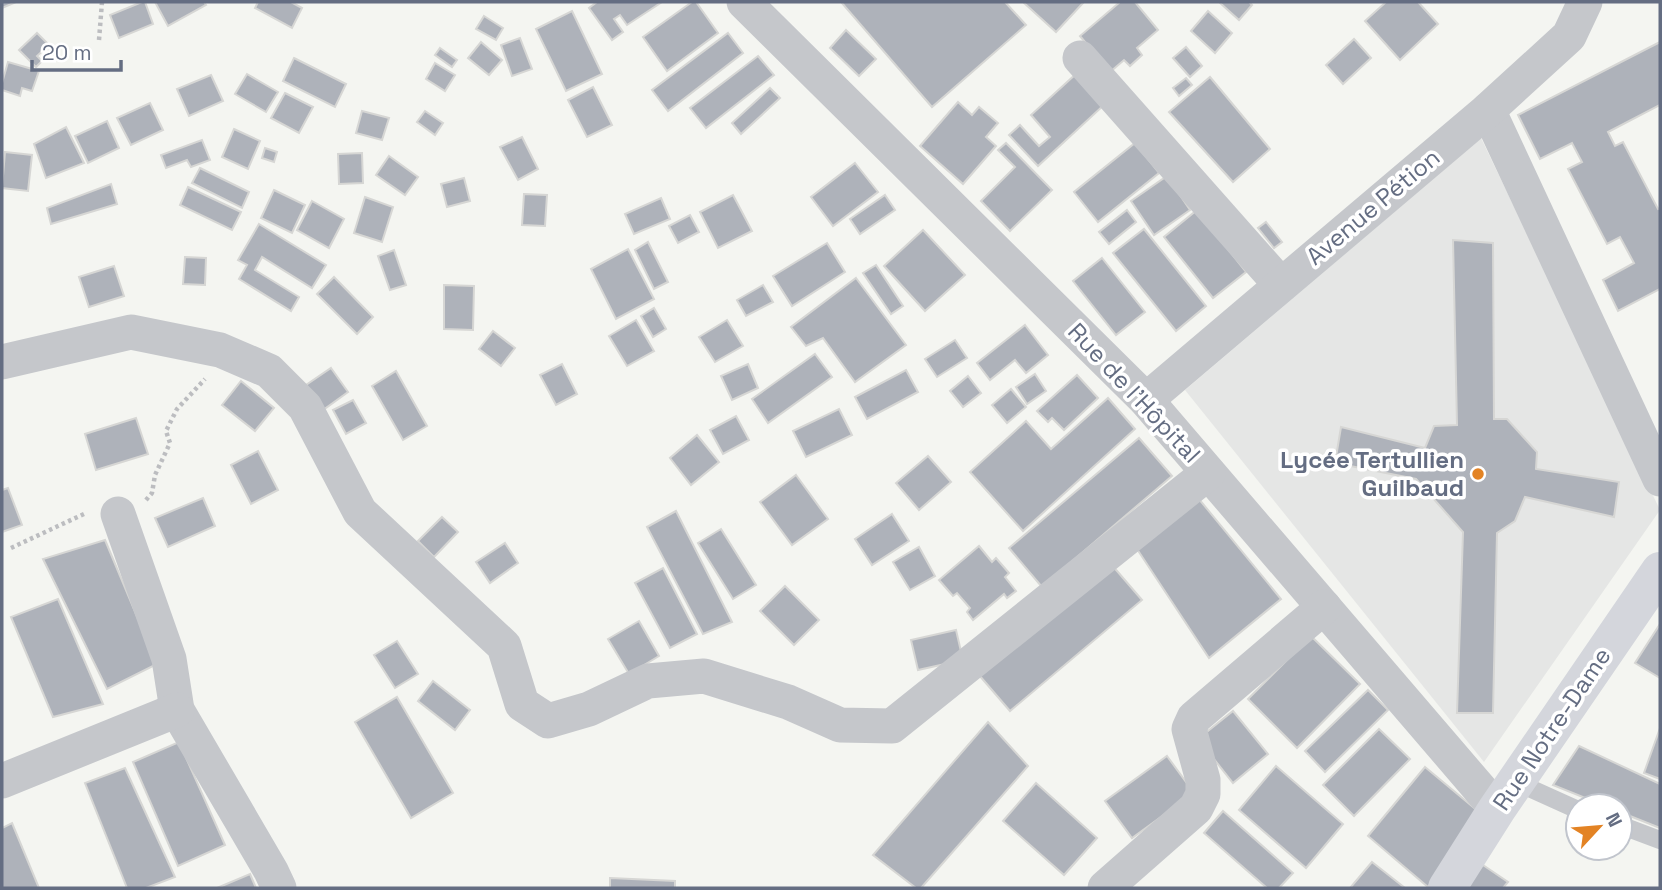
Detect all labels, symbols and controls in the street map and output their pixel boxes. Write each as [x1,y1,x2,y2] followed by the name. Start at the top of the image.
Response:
[32,28,121,72] scale bar
[42,39,92,66] text: 20 m
[1299,142,1446,272] street label: Avenue Pétion
[1061,316,1207,469] street label: Rue de l'Hôpital
[1280,444,1464,503] place label: Lycée Tertullien Guilbaud
[1470,466,1486,482] marker: Lycée Tertullien Guilbaud
[1486,641,1618,816] street label: Rue Notre-Dame
[1564,792,1634,862] north arrow
[1600,809,1628,831] text: N

